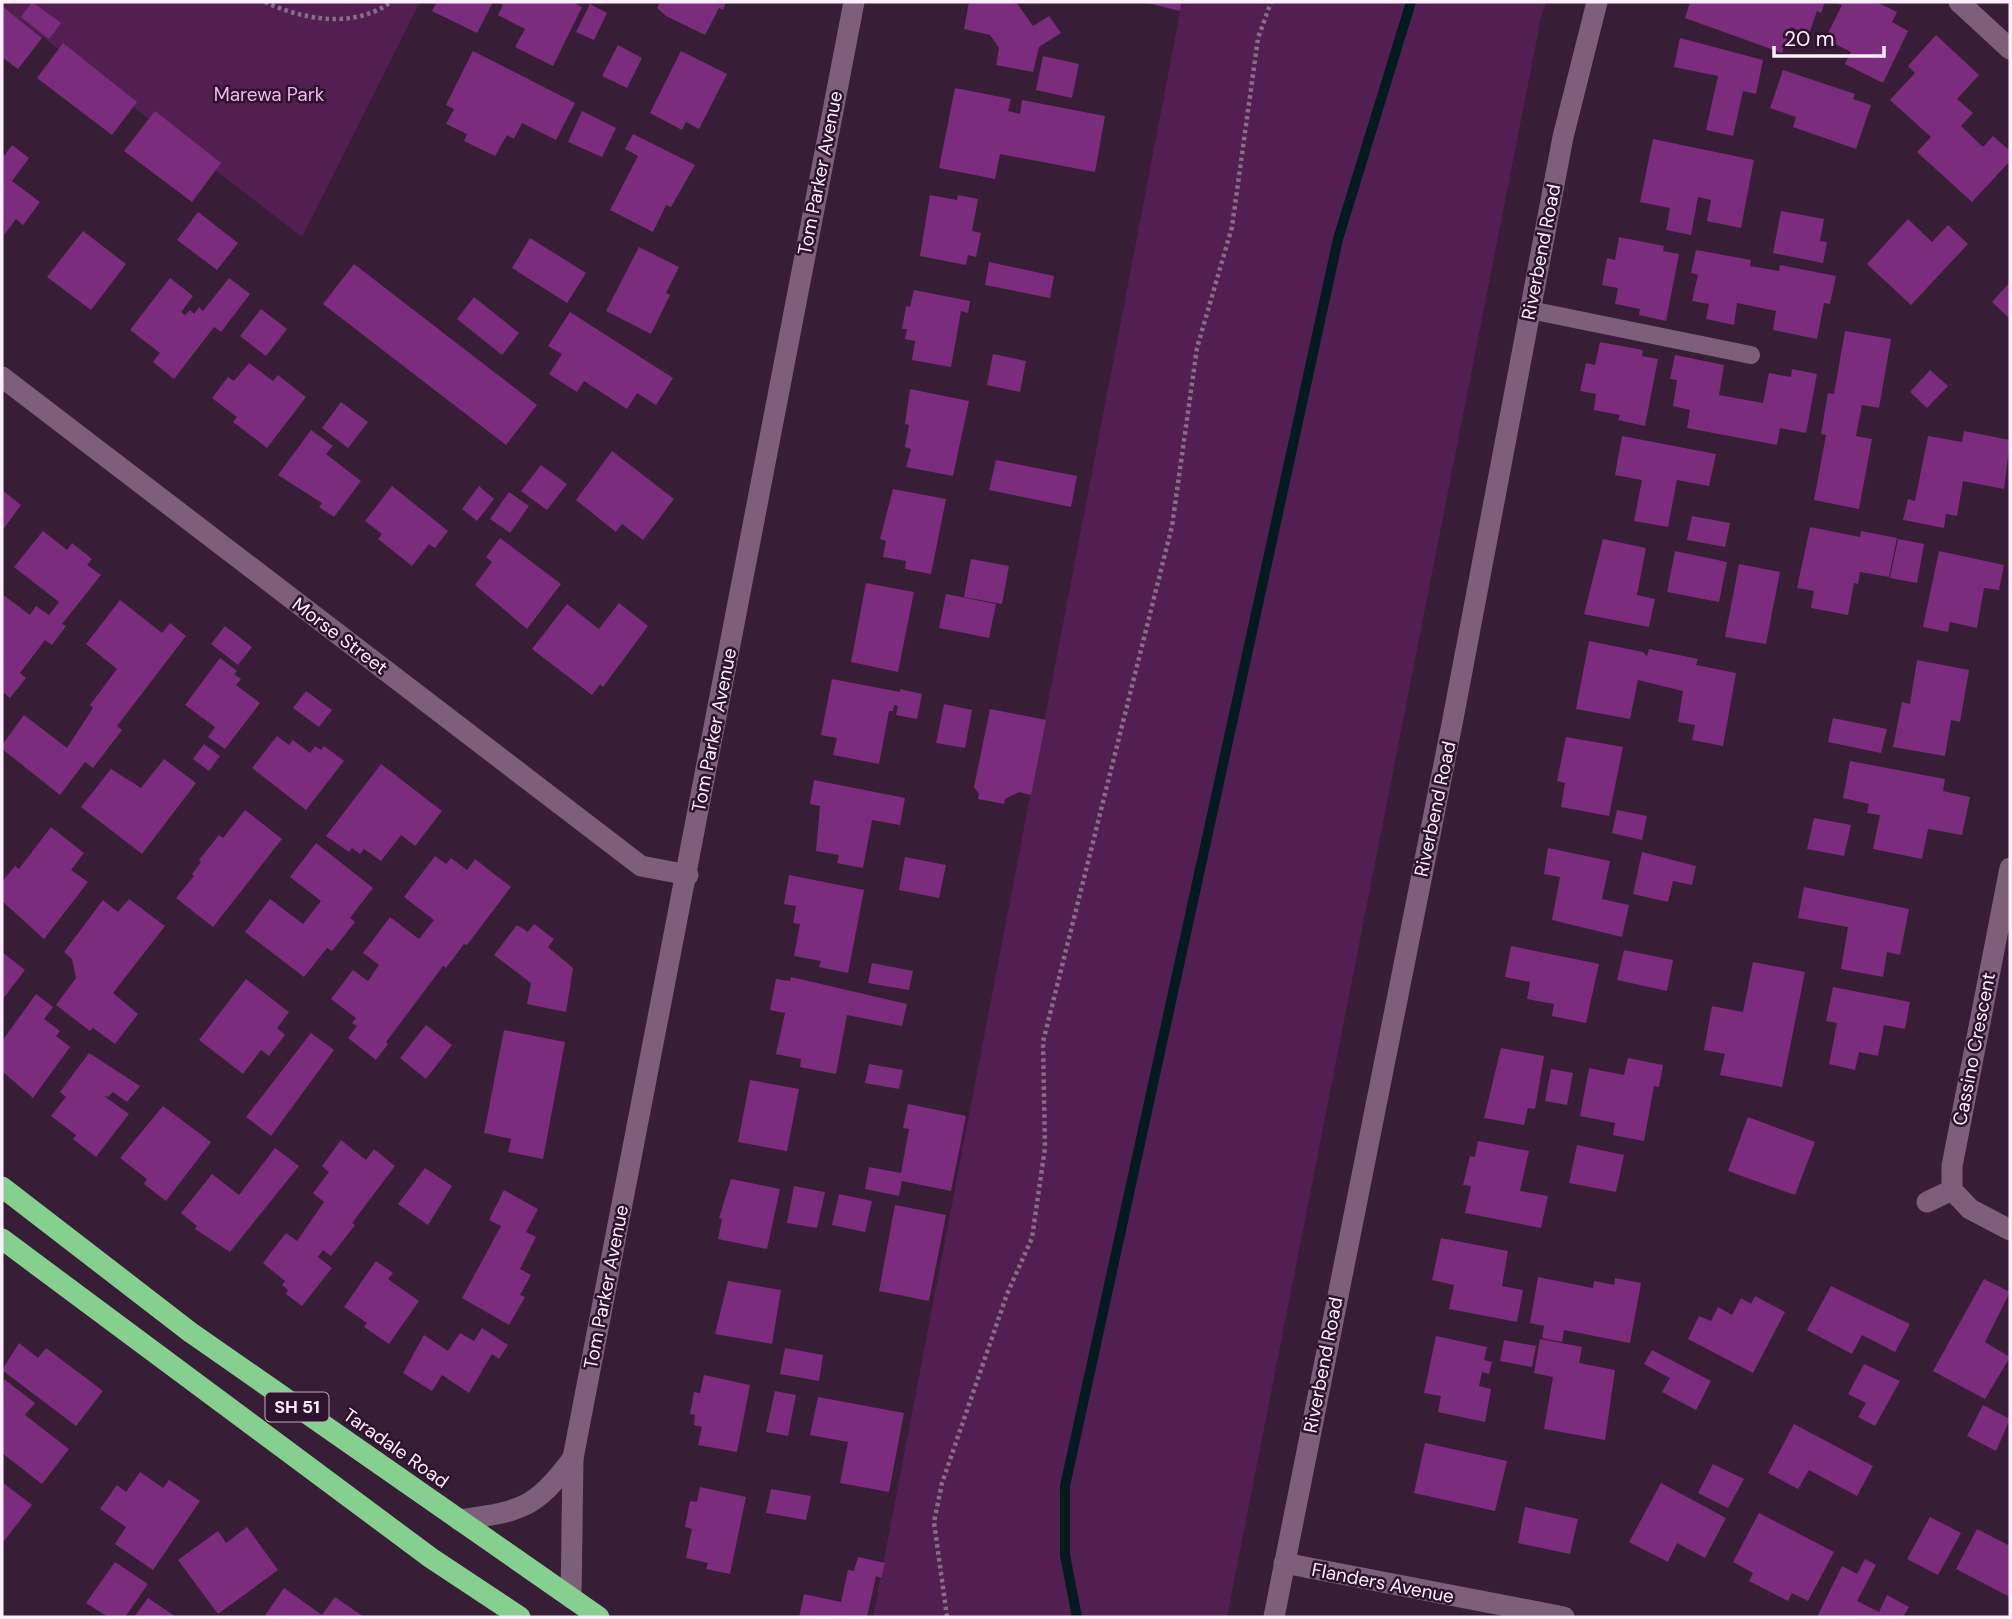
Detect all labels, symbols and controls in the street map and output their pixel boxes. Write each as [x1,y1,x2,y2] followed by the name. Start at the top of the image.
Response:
[1774,14,1884,58] scale bar
[1784,25,1835,53] text: 20 m
[214,82,325,107] park label: Marewa Park
[792,89,848,257] street label: Tom Parker Avenue
[1516,182,1566,322] street label: Riverbend Road
[287,592,393,680] street label: Morse Street
[686,646,742,814] street label: Tom Parker Avenue
[1408,739,1462,879] street label: Riverbend Road
[1947,970,2001,1128] street label: Cassino Crescent
[578,1203,634,1371] street label: Tom Parker Avenue
[1298,1295,1348,1435] street label: Riverbend Road
[266,1392,328,1422] road number: SH 51
[338,1402,454,1494] street label: Taradale Road
[1310,1557,1456,1609] street label: Flanders Avenue

